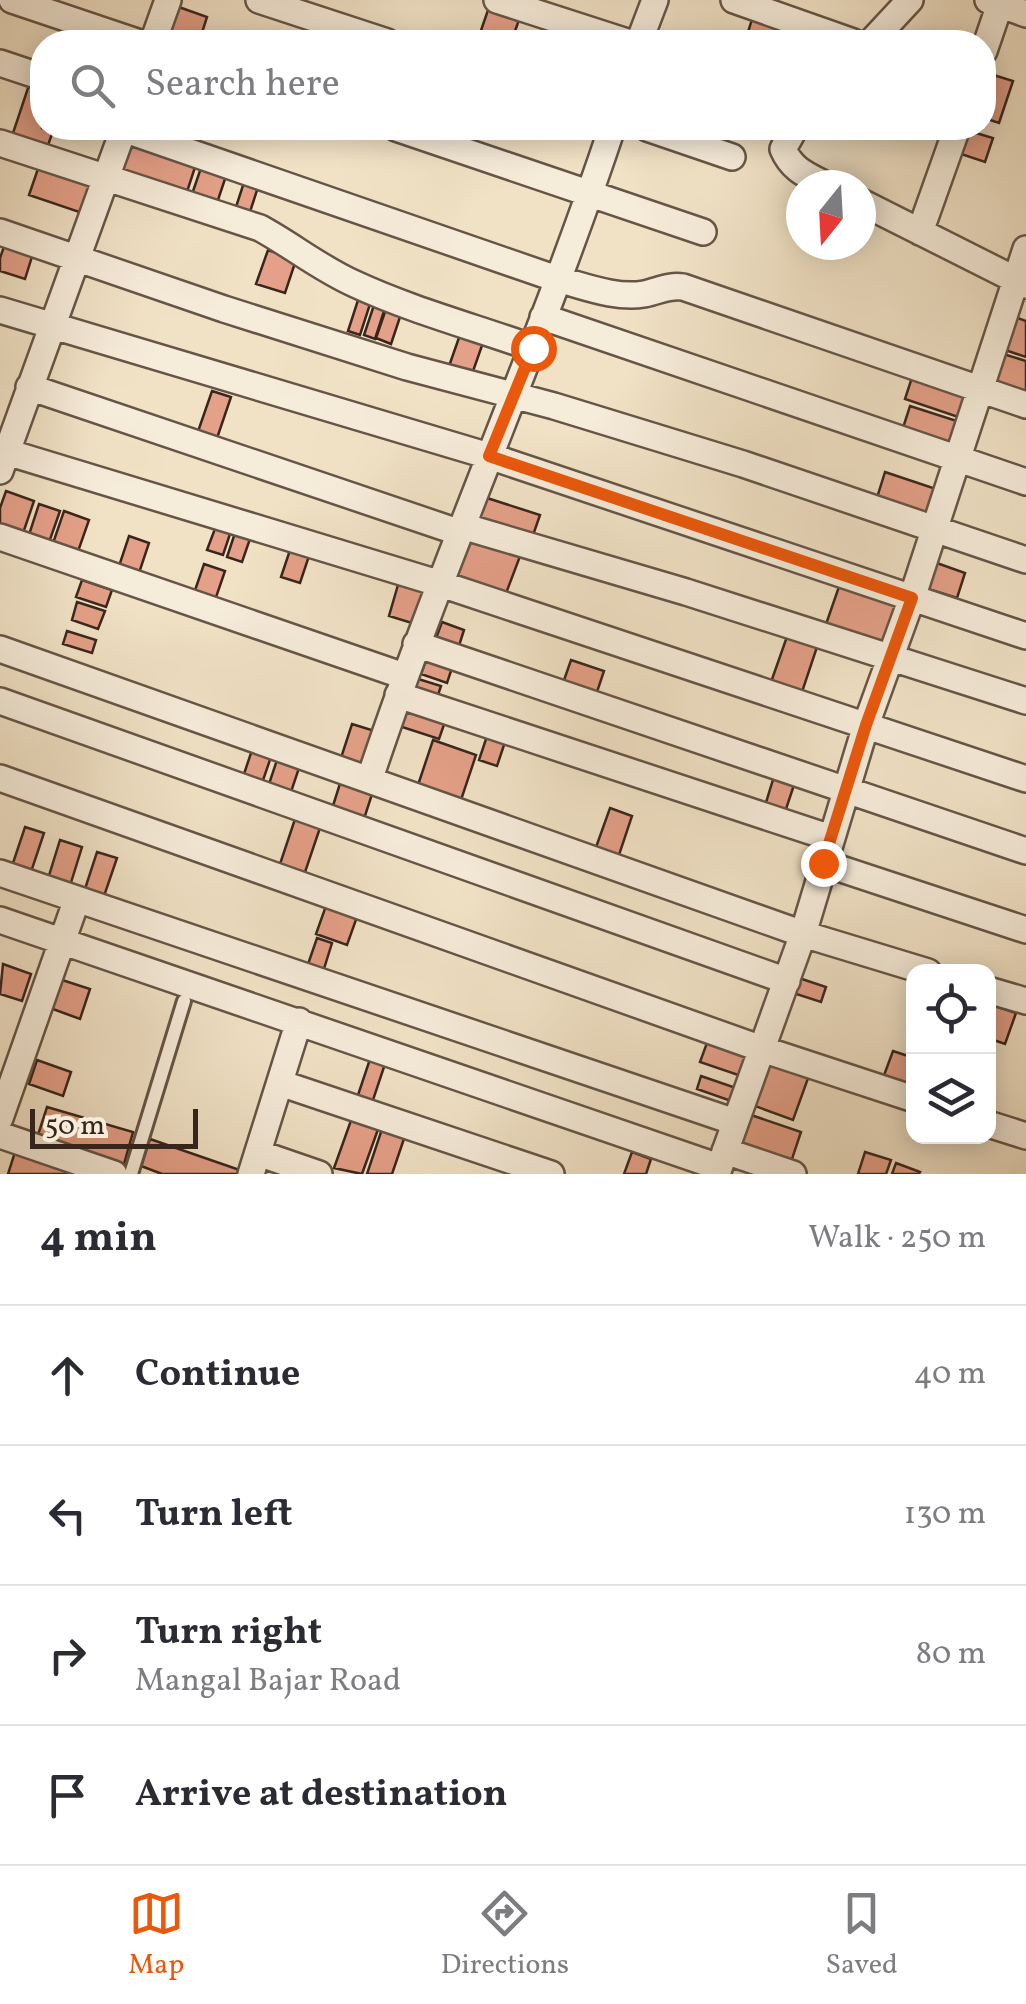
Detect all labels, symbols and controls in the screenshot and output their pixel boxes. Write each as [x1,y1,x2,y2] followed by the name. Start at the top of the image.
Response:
[30,30,996,140] search box
[65,58,120,113] icon: search
[145,59,340,112] text: Search here
[786,170,876,260] north arrow
[511,326,557,372] route start
[801,841,847,887] route end
[906,964,996,1144] map controls
[906,964,996,1054] button: locate
[906,1054,996,1144] button: layers
[30,1104,198,1148] scale bar
[45,1107,105,1146] text: 50 m
[40,1210,157,1269] text: 4 min
[808,1217,986,1261] text: Walk · 250 m
[40,1348,95,1403] icon: ahead
[135,1349,300,1402] text: Continue
[914,1353,986,1397] text: 40 m
[40,1488,95,1543] icon: left
[135,1489,292,1542] text: Turn left
[904,1493,986,1537] text: 130 m
[135,1607,322,1660] text: Turn right
[40,1628,95,1683] icon: right
[916,1633,986,1677] text: 80 m
[135,1660,401,1704] text: Mangal Bajar Road
[40,1768,95,1823] icon: arrive
[135,1769,508,1822] text: Arrive at destination
[128,1886,184,1985] tab: Map
[441,1886,569,1985] tab: Directions
[826,1886,898,1985] tab: Saved

